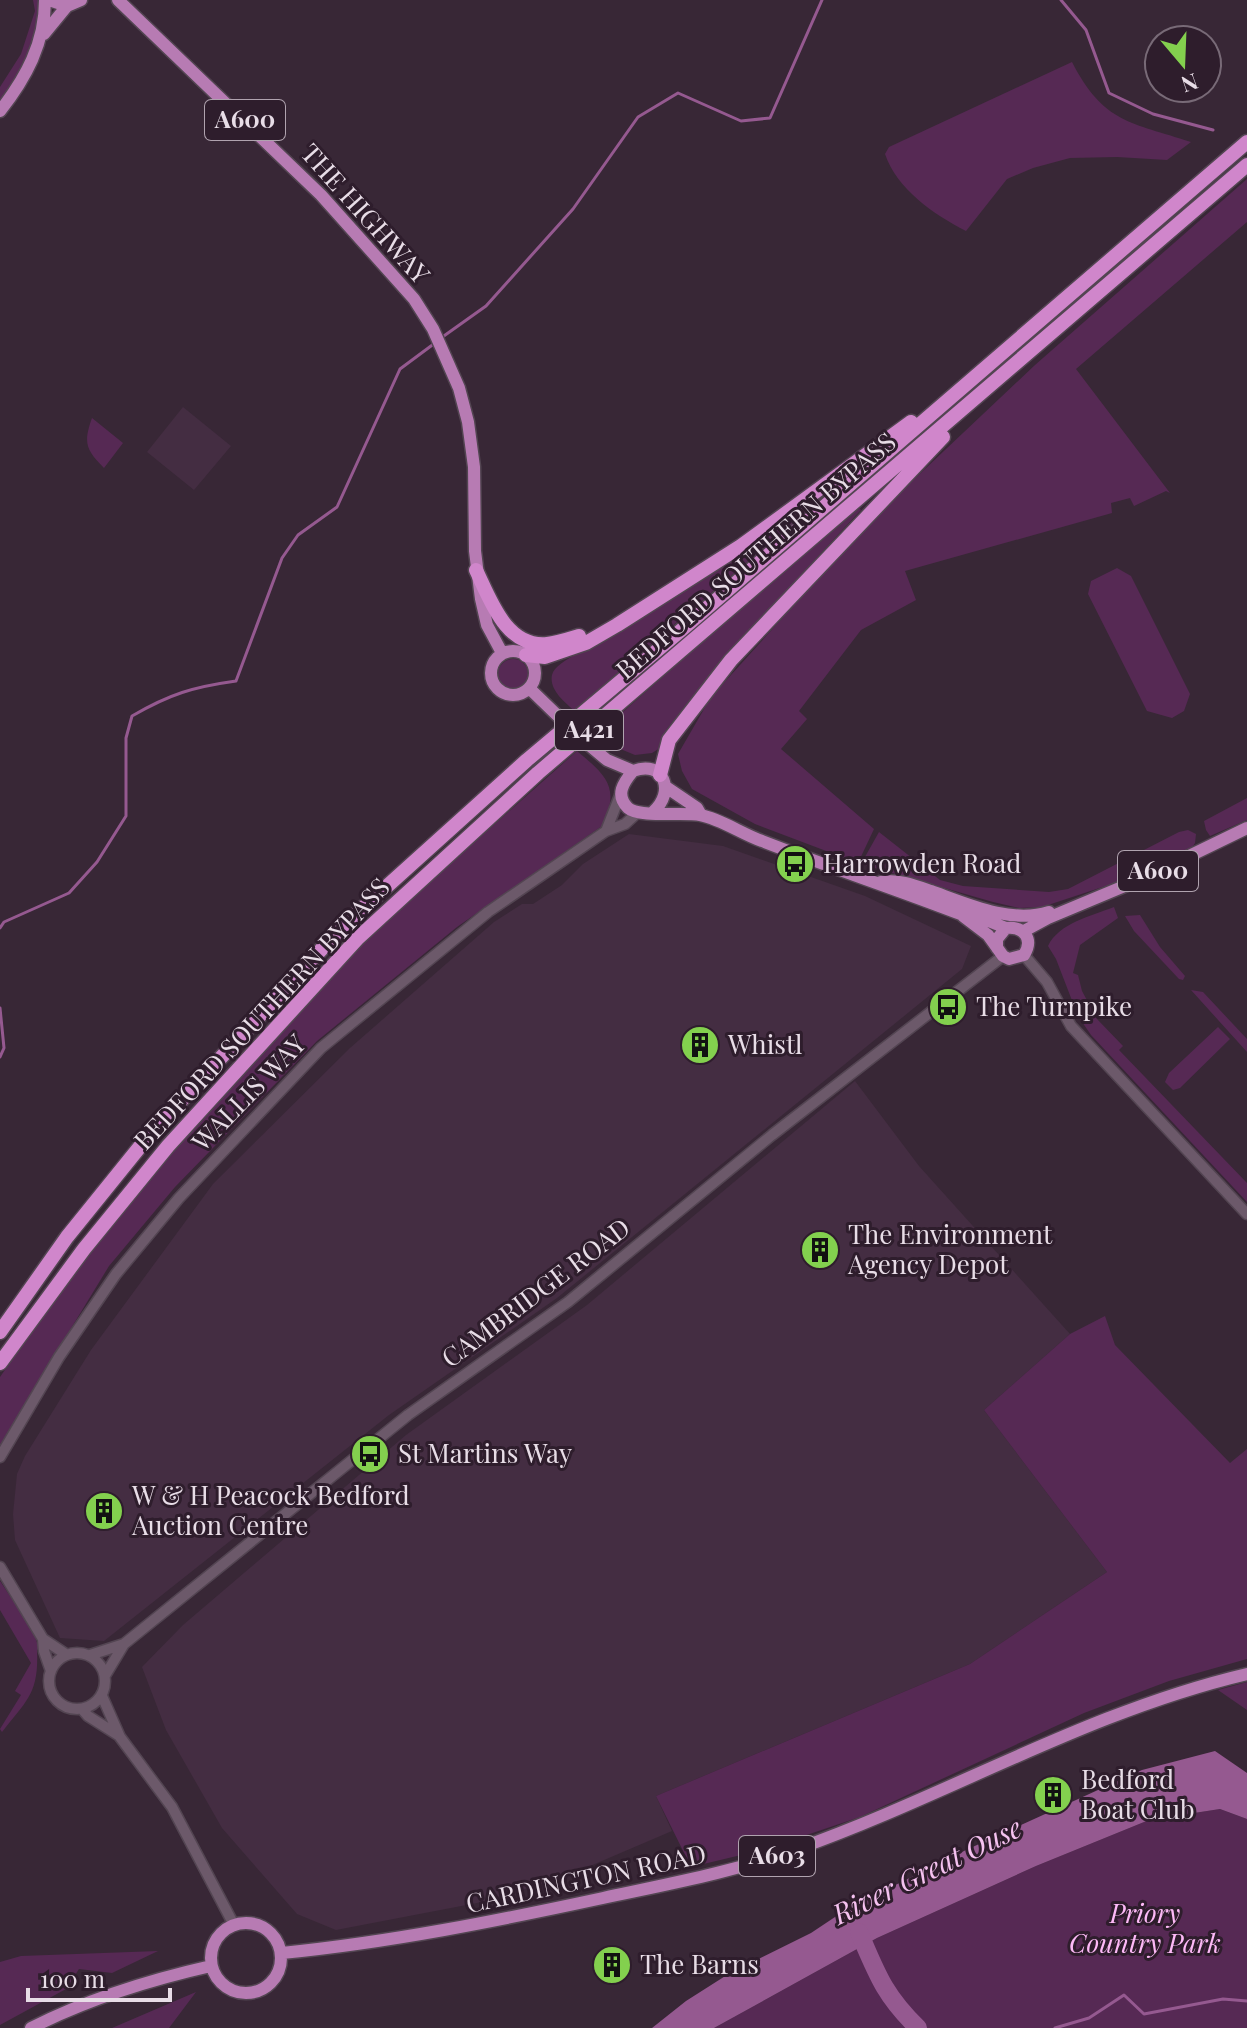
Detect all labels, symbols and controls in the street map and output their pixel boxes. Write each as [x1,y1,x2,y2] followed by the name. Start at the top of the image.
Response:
[1143,24,1223,104] north arrow
[1177,67,1202,101] text: N
[205,100,285,140] road number: A600
[294,136,439,291] street label: THE HIGHWAY
[608,424,902,686] street label: BEDFORD SOUTHERN BYPASS
[555,710,623,750] road number: A421
[774,843,816,885] bus stop icon: Harrowden Road
[823,845,1021,880] place label: Harrowden Road
[1118,851,1198,891] road number: A600
[125,869,396,1157] street label: BEDFORD SOUTHERN BYPASS
[927,986,969,1028] bus stop icon: The Turnpike
[976,988,1132,1023] place label: The Turnpike
[679,1024,721,1066] building icon: Whistl
[183,1026,313,1159] street label: WALLIS WAY
[727,1026,803,1061] place label: Whistl
[434,1209,637,1374] street label: CAMBRIDGE ROAD
[847,1216,1053,1281] place label: The Environment Agency Depot
[799,1229,841,1271] building icon: The Environment Agency Depot
[349,1433,391,1475] bus stop icon: St Martins Way
[398,1435,572,1470] place label: St Martins Way
[131,1477,410,1542] place label: W & H Peacock Bedford Auction Centre
[83,1490,125,1532] building icon: W & H Peacock Bedford Auction Centre
[1081,1761,1195,1826] place label: Bedford Boat Club
[1032,1774,1074,1816] building icon: Bedford Boat Club
[825,1808,1027,1932] water label: River Great Ouse
[462,1835,709,1920] street label: CARDINGTON ROAD
[739,1836,815,1876] road number: A603
[1069,1895,1221,1960] park label: Priory Country Park
[591,1944,633,1986] building icon: The Barns
[640,1946,759,1981] place label: The Barns
[28,1952,170,2002] scale bar
[40,1962,105,1994] text: 100 m

